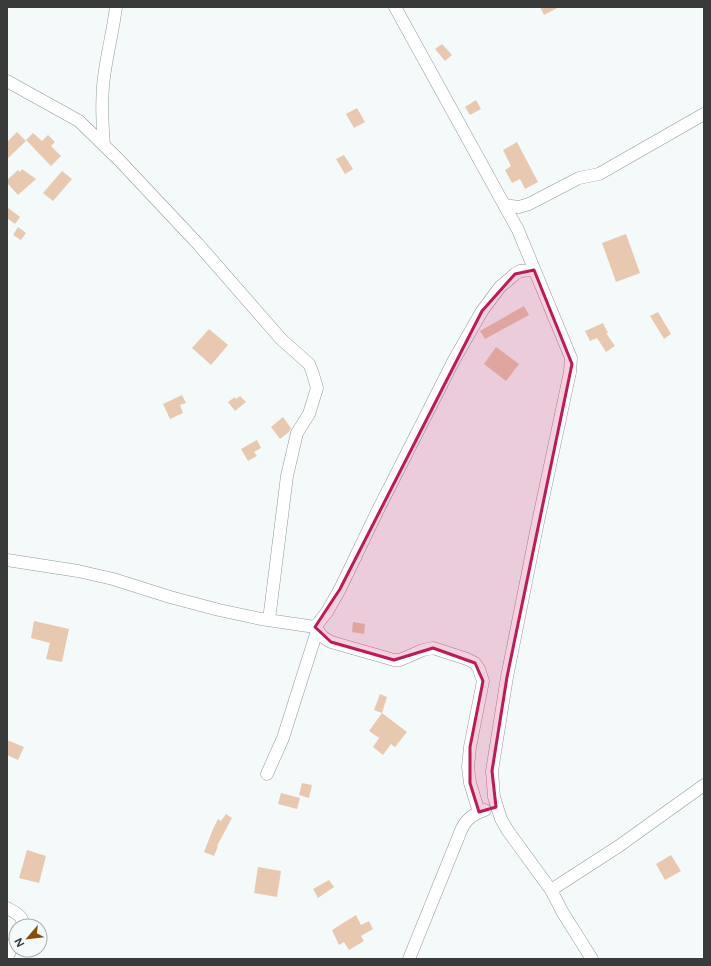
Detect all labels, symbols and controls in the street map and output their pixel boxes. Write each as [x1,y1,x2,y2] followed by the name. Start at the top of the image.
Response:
[8,918,48,958] north arrow
[12,936,27,949] text: N

